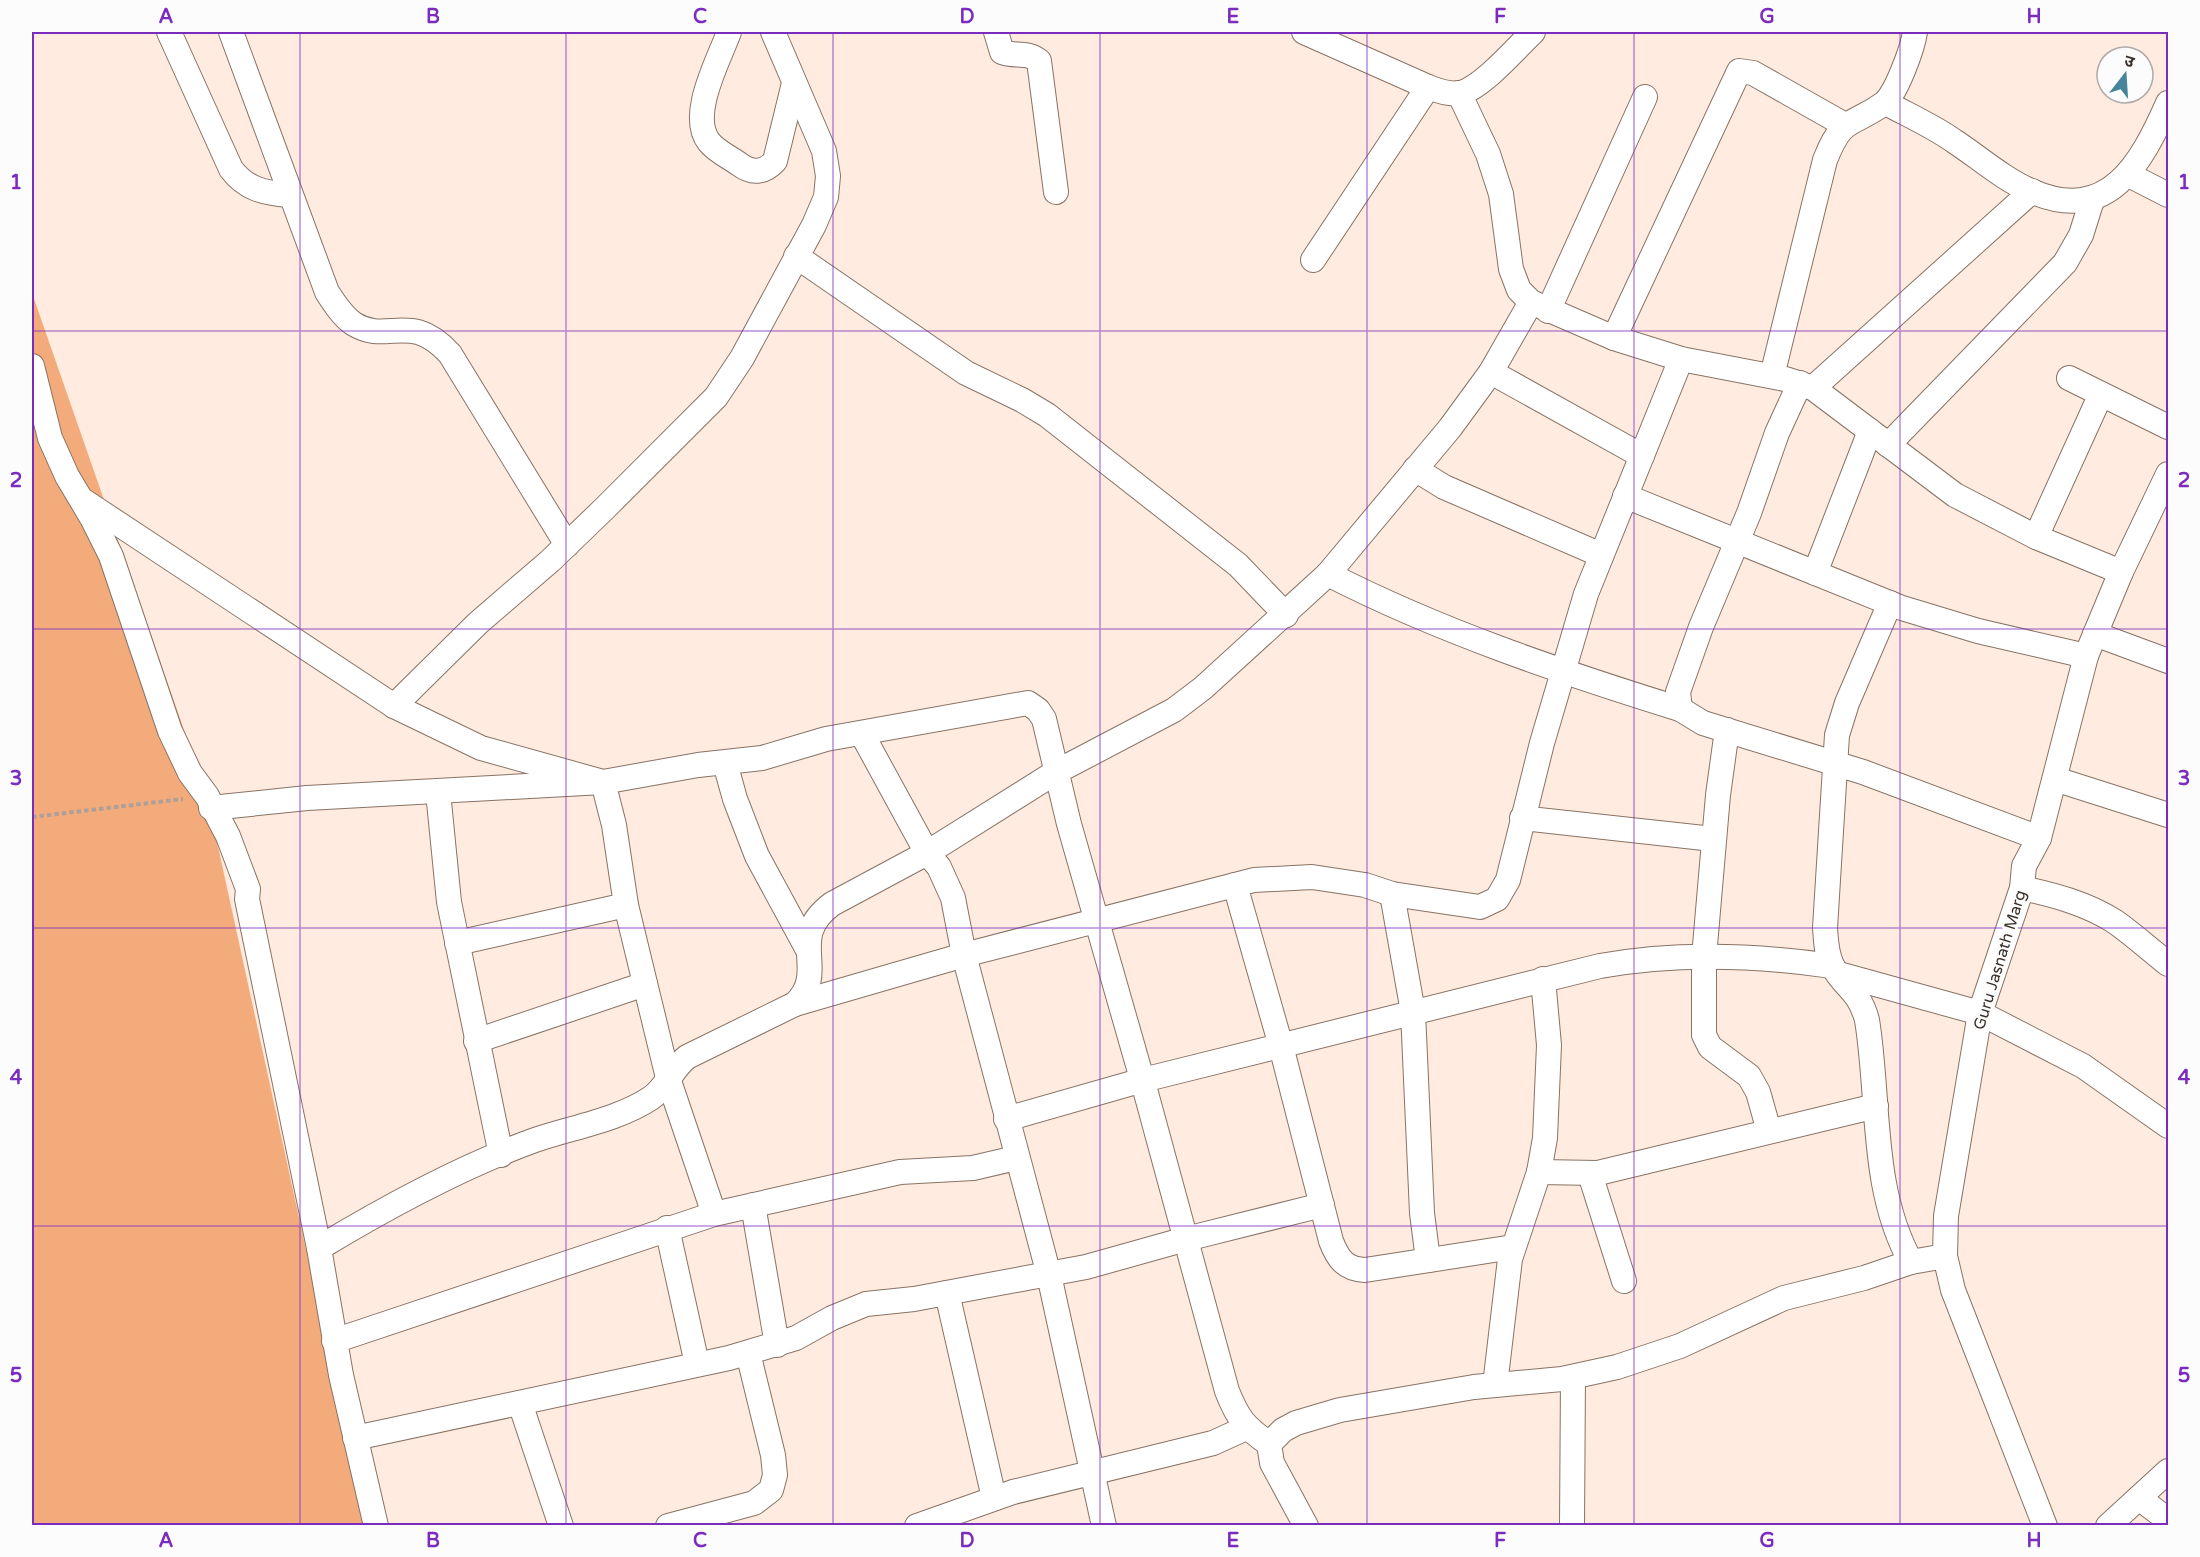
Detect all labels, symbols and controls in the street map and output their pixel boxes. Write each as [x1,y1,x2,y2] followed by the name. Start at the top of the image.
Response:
[159,5,174,29] text: A
[426,5,440,29] text: B
[693,5,707,29] text: C
[959,5,975,29] text: D
[1227,5,1240,29] text: E
[1494,5,1506,29] text: F
[1759,5,1775,29] text: G
[2026,5,2042,29] text: H
[2095,45,2155,105] north arrow
[2122,51,2137,73] text: उ
[10,171,22,195] text: 1
[2178,171,2190,195] text: 1
[10,469,22,493] text: 2
[2178,469,2190,493] text: 2
[10,767,22,791] text: 3
[2178,767,2190,791] text: 3
[1969,888,2031,1032] street label: Guru Jasnath Marg
[10,1066,23,1090] text: 4
[2178,1066,2191,1090] text: 4
[10,1364,22,1388] text: 5
[2178,1364,2190,1388] text: 5
[159,1529,174,1553] text: A
[426,1529,440,1553] text: B
[693,1529,707,1553] text: C
[959,1529,975,1553] text: D
[1227,1529,1240,1553] text: E
[1494,1529,1506,1553] text: F
[1759,1529,1775,1553] text: G
[2026,1529,2042,1553] text: H

